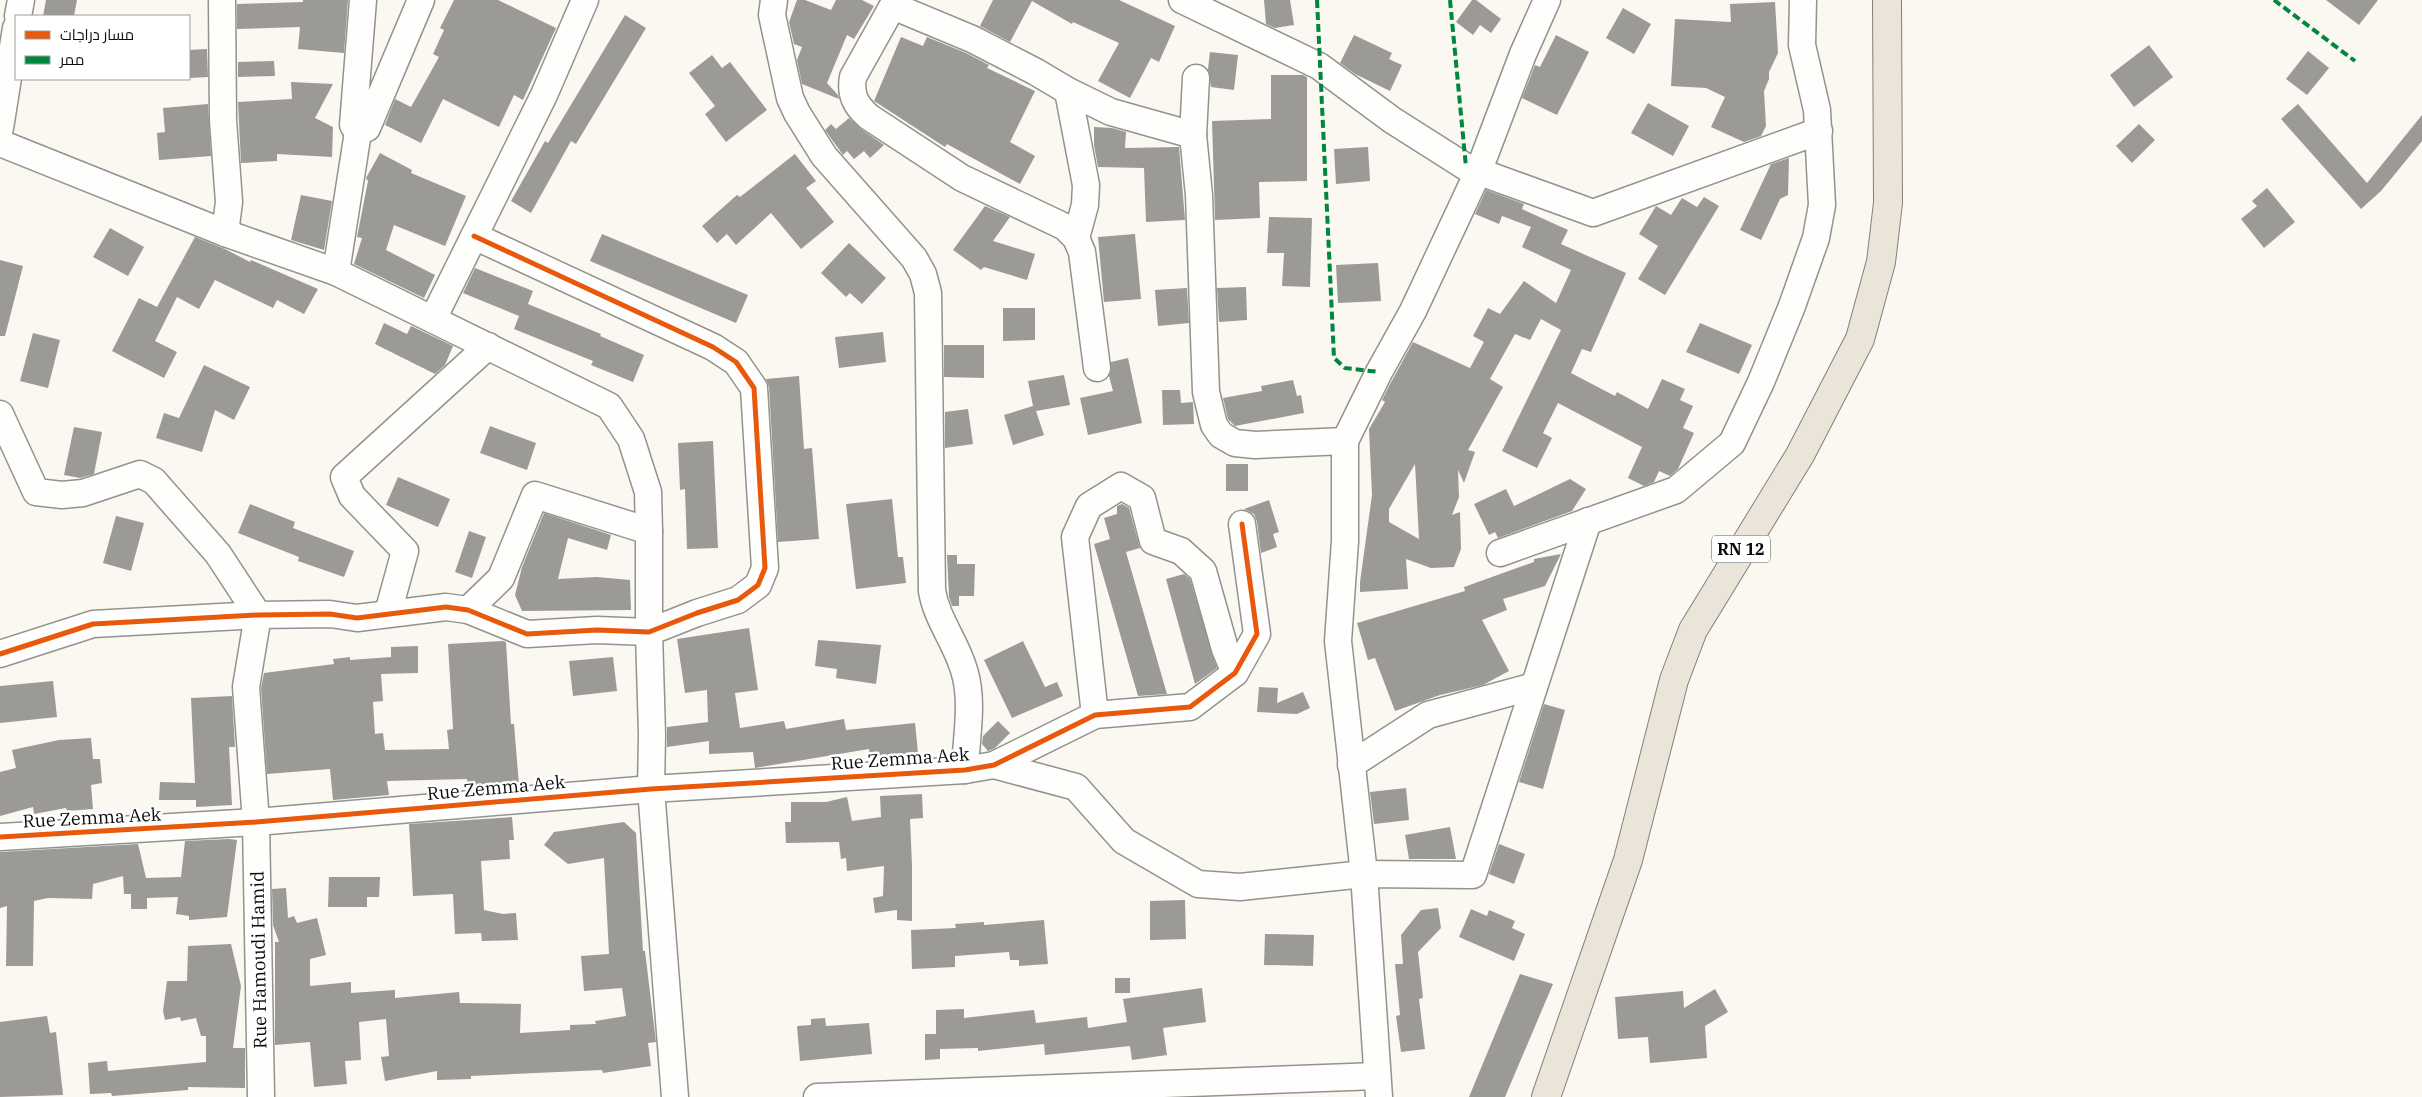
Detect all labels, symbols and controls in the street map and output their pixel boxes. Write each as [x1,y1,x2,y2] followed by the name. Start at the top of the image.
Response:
[15,15,190,80] legend
[60,25,134,44] text: مسار دراجات
[59,50,84,69] text: ممر
[1712,536,1770,562] road number: RN 12
[830,742,970,775] street label: Rue Zemma Aek
[426,770,567,805] street label: Rue Zemma Aek
[22,802,162,833] street label: Rue Zemma Aek
[245,871,272,1049] street label: Rue Hamoudi Hamid

